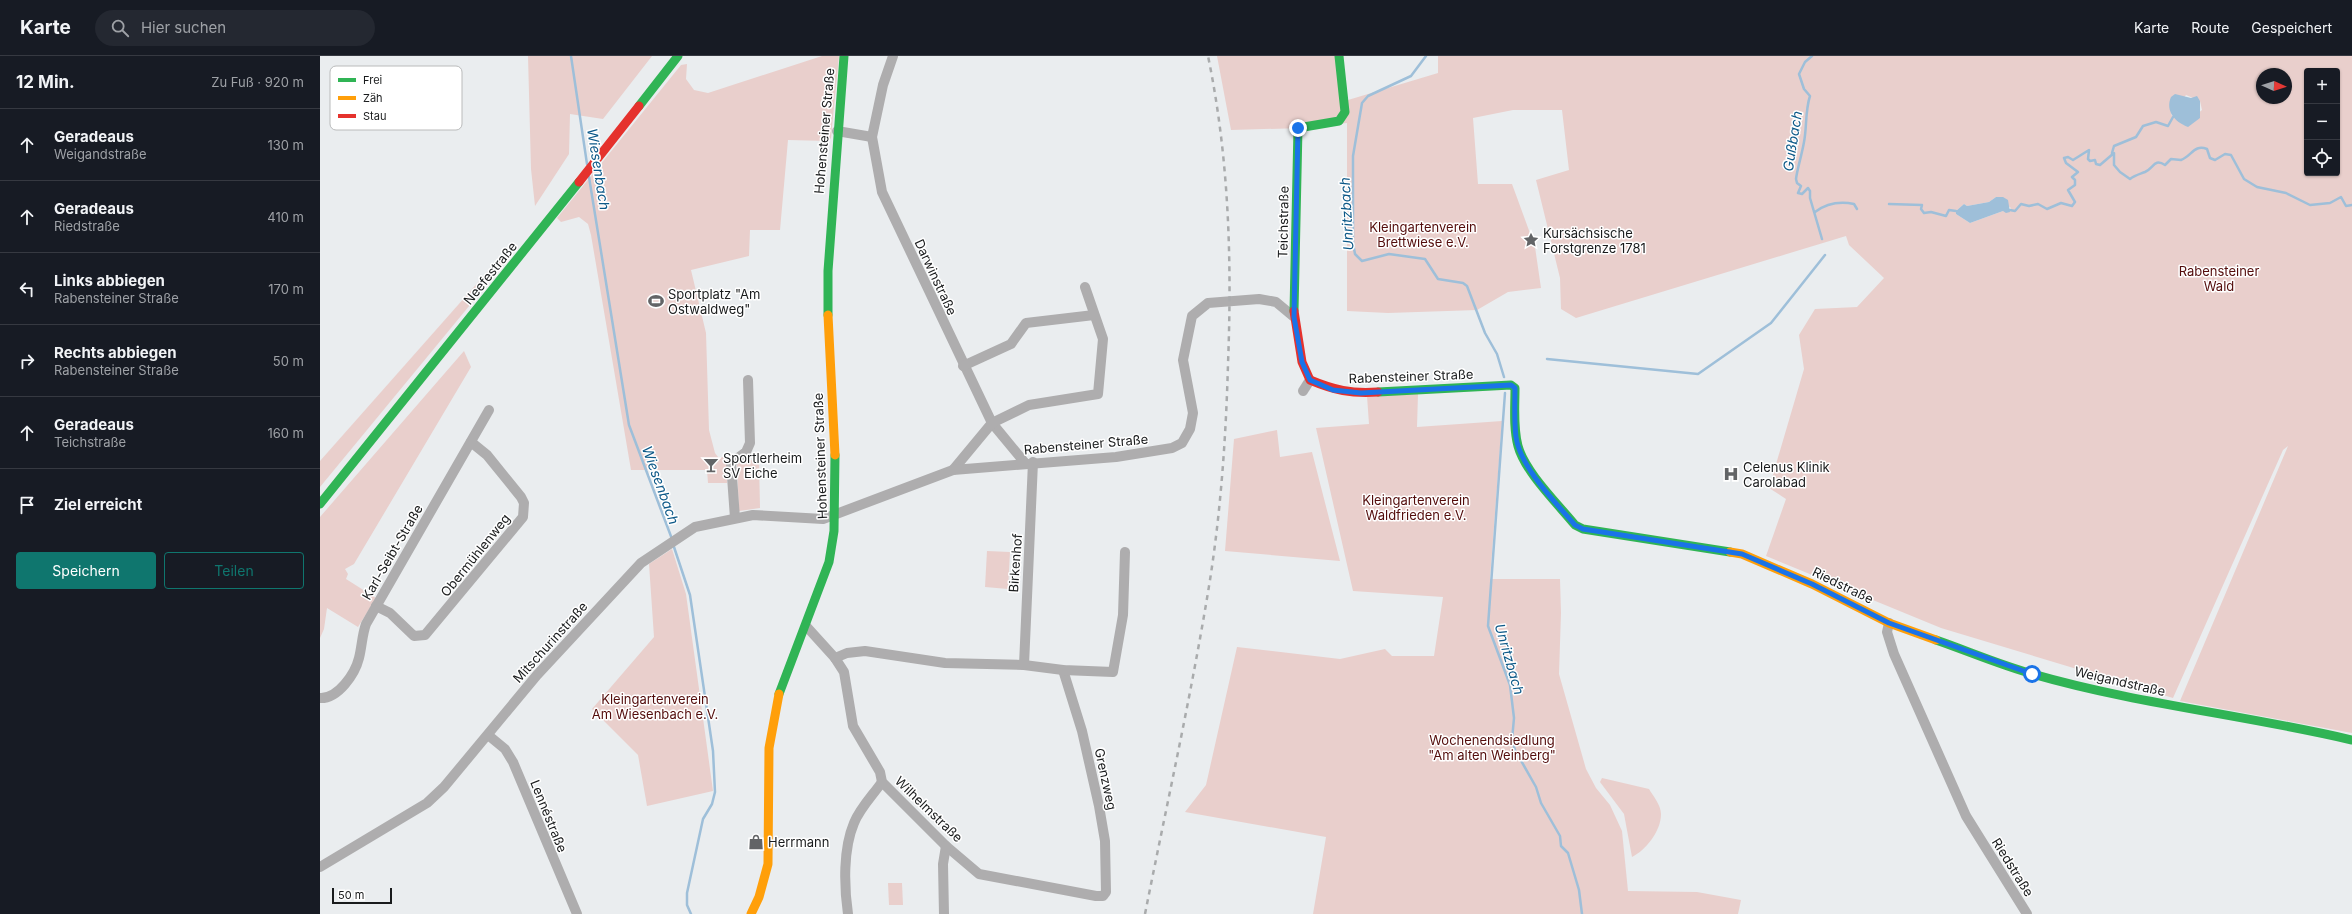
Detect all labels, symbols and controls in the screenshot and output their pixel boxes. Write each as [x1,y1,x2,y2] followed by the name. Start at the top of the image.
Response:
[95,10,375,46] search box
[20,16,71,39] text: Karte
[109,17,131,39] icon: search
[141,18,226,37] text: Hier suchen
[2134,19,2169,36] text: Karte
[2191,19,2229,36] text: Route
[2251,19,2332,36] text: Gespeichert
[330,66,462,130] legend
[811,67,837,195] street label: Hohensteiner Straße
[2256,68,2292,104] north arrow
[2304,68,2340,176] map controls
[2304,68,2340,104] button: +
[16,72,75,92] text: 12 Min.
[363,73,382,87] text: Frei
[211,74,304,90] text: Zu Fuß · 920 m
[363,91,383,105] text: Zäh
[2304,104,2340,140] button: −
[363,109,386,123] text: Stau
[1779,110,1805,172] water label: Gußbach
[1289,119,1307,137] route end
[54,127,134,146] text: Geradeaus
[584,127,614,211] water label: Wiesenbach
[16,134,38,156] icon: ahead
[267,137,304,153] text: 130 m
[2304,140,2340,176] button: locate
[54,146,147,162] text: Weigandstraße
[1336,177,1356,251] water label: Unritzbach
[1274,186,1292,258] street label: Teichstraße
[54,199,134,218] text: Geradeaus
[16,206,38,228] icon: ahead
[267,209,304,225] text: 410 m
[54,218,120,234] text: Riedstraße
[1369,219,1477,250] park label: Kleingartenverein Brettwiese e.V.
[1543,225,1646,256] place label: Kursächsische Forstgrenze 1781
[1522,231,1540,249] place icon: Kursächsische Forstgrenze 1781
[911,236,961,318] street label: Darwinstraße
[460,238,520,308] street label: Neefestraße
[2179,263,2259,294] park label: Rabensteiner Wald
[54,271,165,290] text: Links abbiegen
[16,278,38,300] icon: left
[268,281,304,297] text: 170 m
[668,286,760,317] place label: Sportplatz "Am Ostwaldweg"
[54,290,179,306] text: Rabensteiner Straße
[647,292,665,310] sports icon: Sportplatz "Am Ostwaldweg"
[54,343,176,362] text: Rechts abbiegen
[16,350,38,372] icon: right
[273,353,304,369] text: 50 m
[54,362,179,378] text: Rabensteiner Straße
[1348,366,1474,386] street label: Rabensteiner Straße
[810,393,830,519] street label: Hohensteiner Straße
[54,415,134,434] text: Geradeaus
[16,422,38,444] icon: ahead
[267,425,304,441] text: 160 m
[1023,431,1149,457] street label: Rabensteiner Straße
[54,434,126,450] text: Teichstraße
[639,443,683,527] water label: Wiesenbach
[723,450,802,481] place label: Sportlerheim SV Eiche
[702,456,720,474] bar icon: Sportlerheim SV Eiche
[1743,459,1830,490] place label: Celenus Klinik Carolabad
[1722,465,1740,483] hospital icon: Celenus Klinik Carolabad
[1362,492,1470,523] park label: Kleingartenverein Waldfrieden e.V.
[16,494,38,516] icon: arrive
[54,495,142,514] text: Ziel erreicht
[358,501,426,603] street label: Karl-Seibt-Straße
[437,510,513,600] street label: Obermühlenweg
[1005,533,1025,593] street label: Birkenhof
[16,552,156,589] button: Speichern
[164,552,304,589] button: Teilen
[1810,563,1876,607] street label: Riedstraße
[509,598,591,686] street label: Mitschurinstraße
[1492,621,1528,697] water label: Unritzbach
[2073,663,2167,699] street label: Weigandstraße
[2023,665,2041,683] route start
[592,691,718,722] park label: Kleingartenverein Am Wiesenbach e.V.
[1428,732,1556,763] park label: Wochenendsiedlung "Am alten Weinberg"
[1092,747,1120,811] street label: Grenzweg
[892,773,966,845] street label: Wilhelmstraße
[527,777,571,855] street label: Lennéstraße
[747,833,765,851] shop icon: Herrmann
[768,834,829,850] place label: Herrmann
[1989,835,2037,899] street label: Riedstraße
[332,886,392,905] scale bar
[338,888,364,902] text: 50 m

